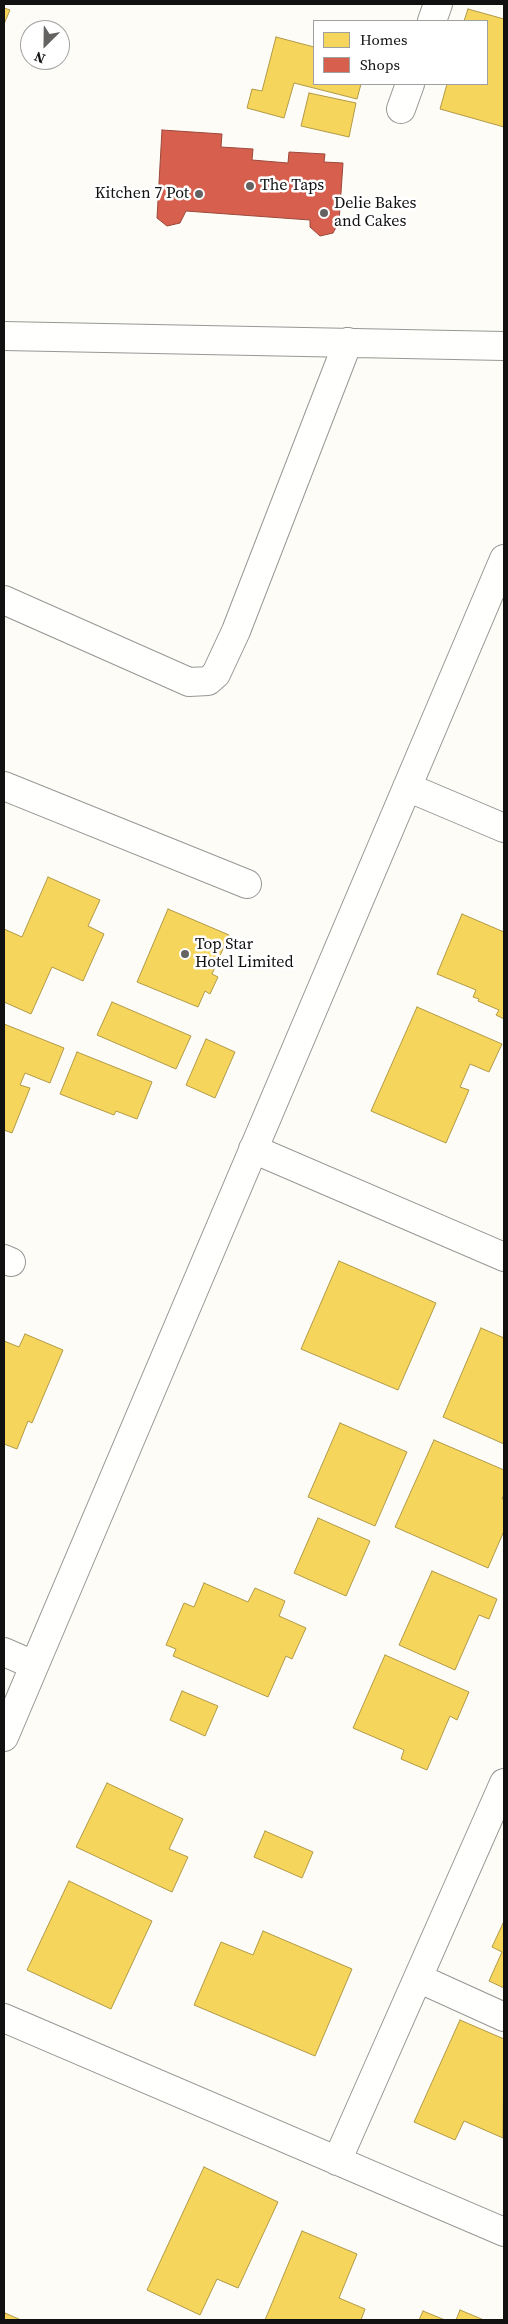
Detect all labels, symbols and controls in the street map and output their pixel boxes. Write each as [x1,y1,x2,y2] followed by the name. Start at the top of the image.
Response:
[20,20,70,70] north arrow
[313,20,488,85] legend
[360,29,407,50] text: Homes
[31,47,48,69] text: N
[360,54,400,75] text: Shops
[260,176,324,196] place label: The Taps
[244,180,256,192] marker: The Taps
[95,184,189,204] place label: Kitchen 7 Pot
[193,188,205,200] marker: Kitchen 7 Pot
[334,194,417,232] place label: Delie Bakes and Cakes
[318,207,330,219] marker: Delie Bakes and Cakes
[195,935,294,973] place label: Top Star Hotel Limited
[179,948,191,960] marker: Top Star Hotel Limited

